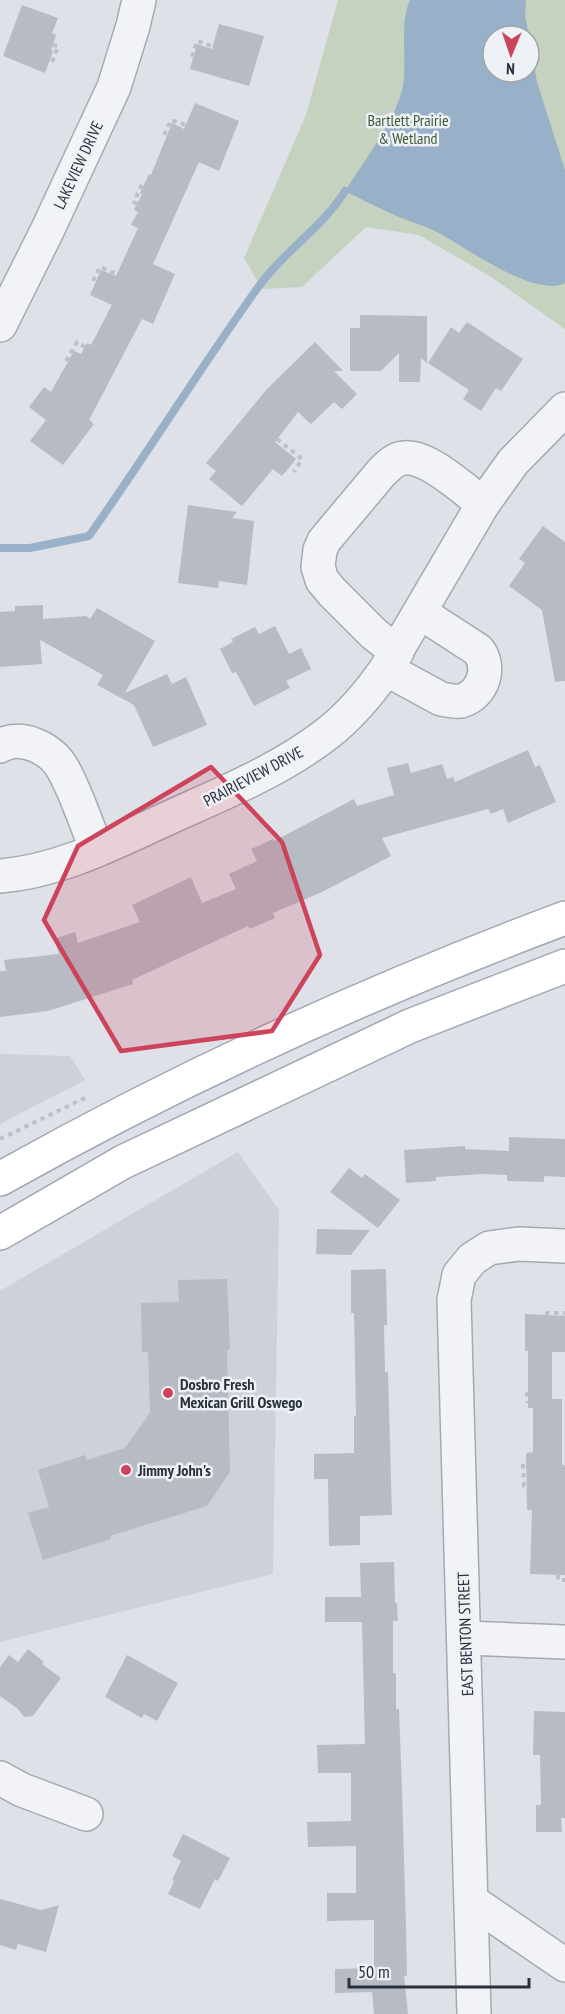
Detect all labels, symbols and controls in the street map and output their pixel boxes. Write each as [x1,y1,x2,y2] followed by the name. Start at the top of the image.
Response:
[481,24,541,84] north arrow
[506,59,515,79] text: N
[367,110,449,148] park label: Bartlett Prairie & Wetland
[49,118,107,212] street label: LAKEVIEW DRIVE
[200,741,306,811] street label: PRAIRIEVIEW DRIVE
[180,1374,302,1412] place label: Dosbro Fresh Mexican Grill Oswego
[161,1386,175,1400] marker: Dosbro Fresh Mexican Grill Oswego
[137,1460,211,1480] place label: Jimmy John's
[119,1463,133,1477] marker: Jimmy John's
[453,1572,477,1696] street label: EAST BENTON STREET
[349,1951,529,1989] scale bar
[358,1960,390,1983] text: 50 m

